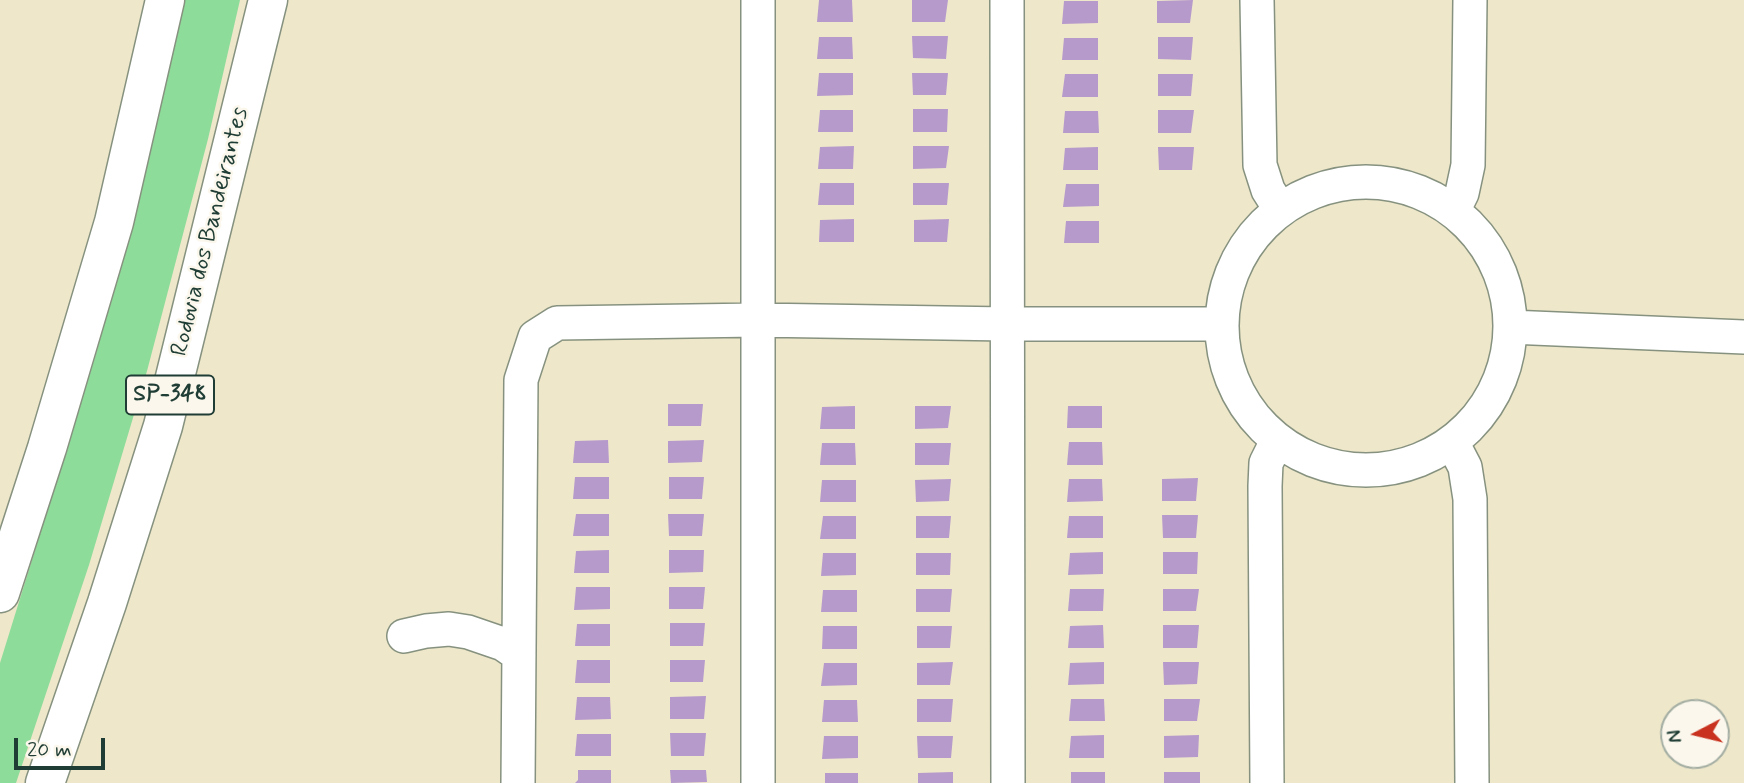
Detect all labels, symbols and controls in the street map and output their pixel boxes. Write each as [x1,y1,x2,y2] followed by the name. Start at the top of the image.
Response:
[166,104,256,360] street label: Rodovia dos Bandeirantes
[126,376,214,414] road number: SP-348
[1660,699,1730,769] north arrow
[18,724,108,768] scale bar
[1662,729,1689,744] text: N
[27,736,72,764] text: 20 m

